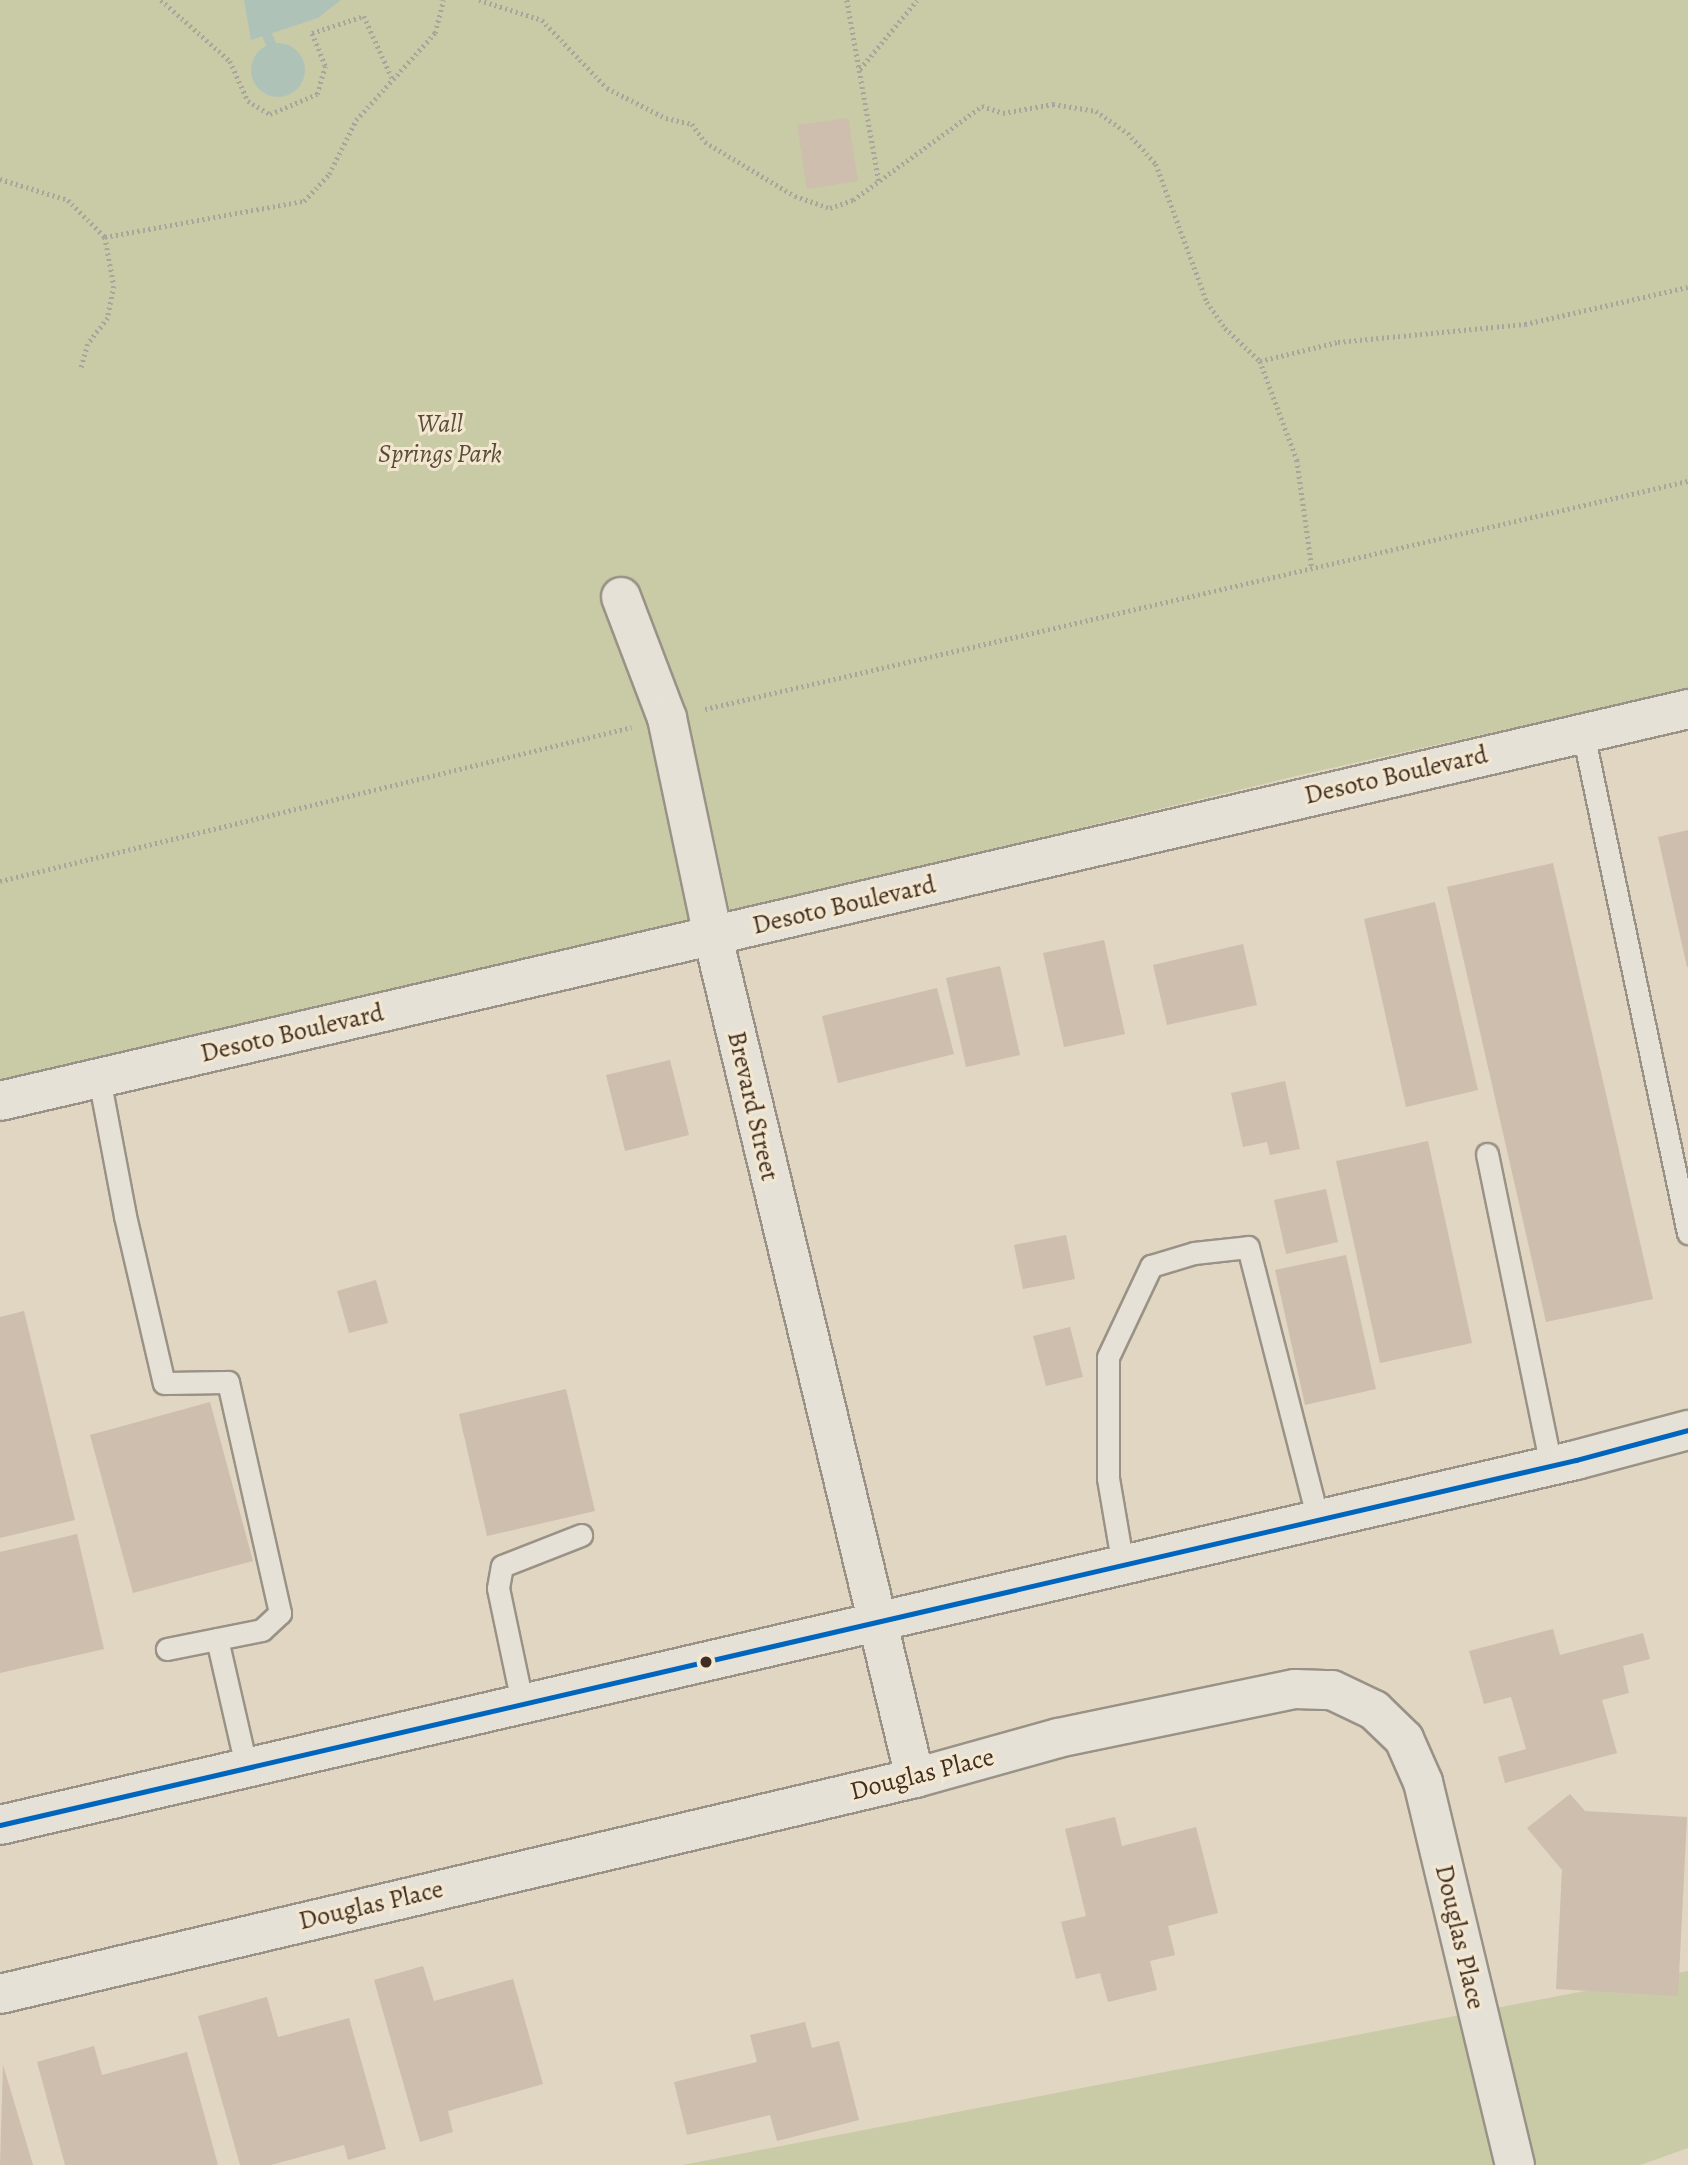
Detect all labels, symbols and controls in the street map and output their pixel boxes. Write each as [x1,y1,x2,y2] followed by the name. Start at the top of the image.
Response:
[378,408,502,470] park label: Wall Springs Park
[1301,739,1491,811] street label: Desoto Boulevard
[749,869,939,941] street label: Desoto Boulevard
[197,997,387,1069] street label: Desoto Boulevard
[721,1028,785,1184] street label: Brevard Street
[699,1655,713,1669] unlabelled marker
[847,1741,997,1807] street label: Douglas Place
[1428,1862,1492,2012] street label: Douglas Place
[296,1873,446,1937] street label: Douglas Place

